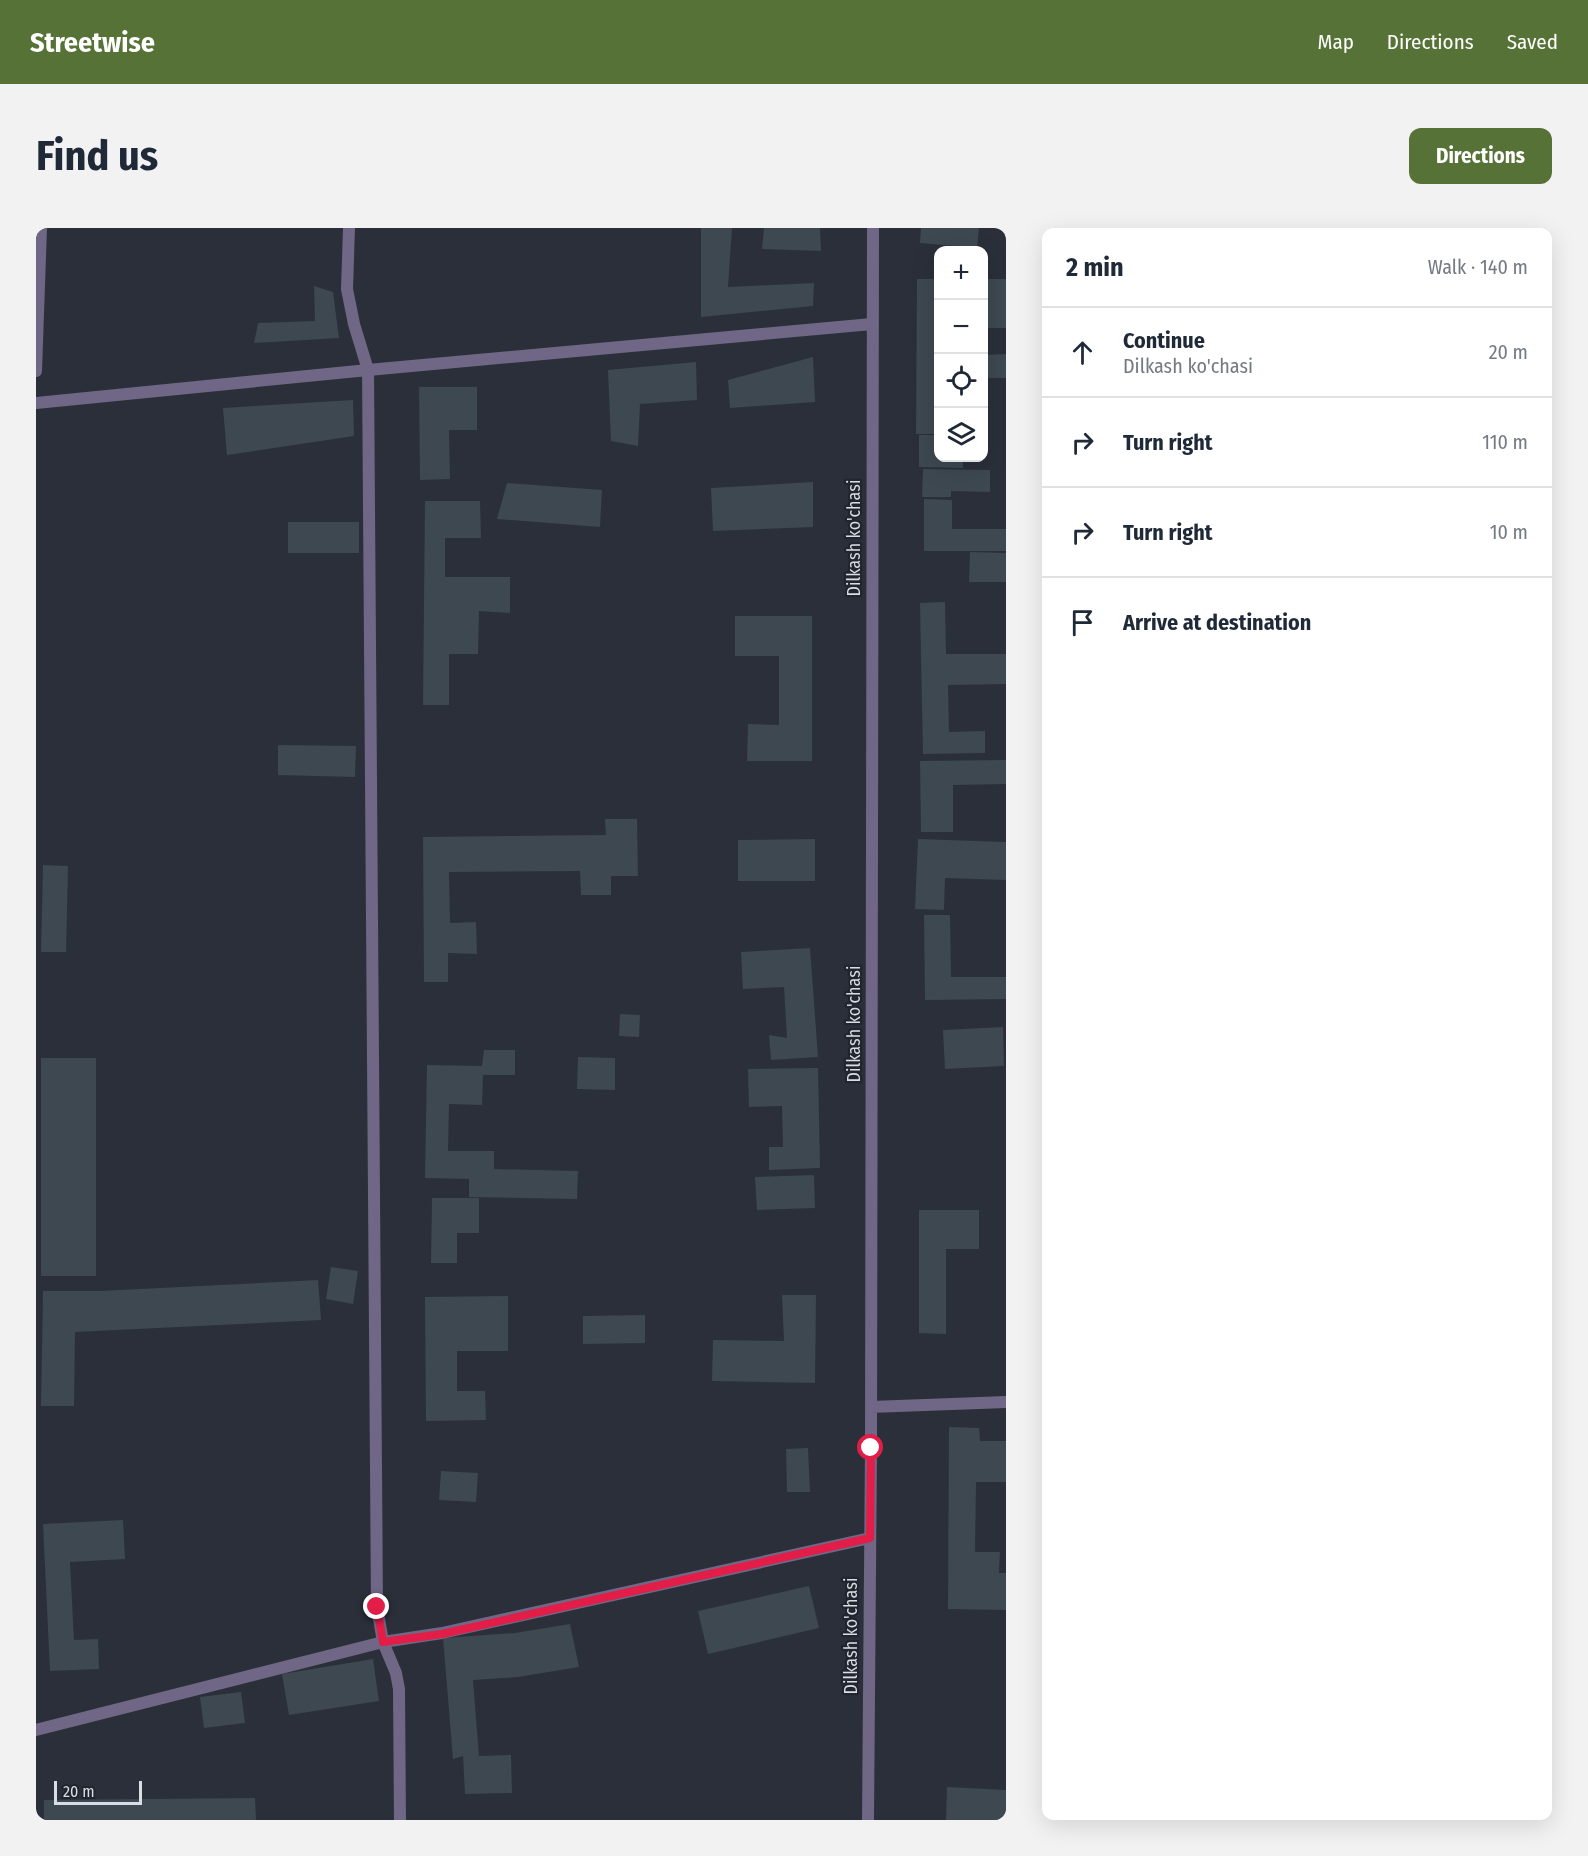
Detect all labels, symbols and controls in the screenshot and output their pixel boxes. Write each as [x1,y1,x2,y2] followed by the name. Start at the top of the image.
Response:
[30,26,155,59] text: Streetwise
[1317,29,1354,55] text: Map
[1387,29,1474,55] text: Directions
[1507,29,1558,55] text: Saved
[1409,128,1552,184] button: Directions
[36,131,158,181] text: Find us
[934,246,988,462] map controls
[934,246,988,300] button: +
[1066,252,1124,283] text: 2 min
[1428,255,1528,279] text: Walk · 140 m
[934,300,988,354] button: −
[1123,327,1205,354] text: Continue
[1066,336,1099,369] icon: ahead
[1489,340,1528,364] text: 20 m
[934,354,988,408] button: locate
[1123,354,1253,378] text: Dilkash ko'chasi
[934,408,988,462] button: layers
[1066,426,1099,459] icon: right
[1123,429,1212,456] text: Turn right
[1482,430,1528,454] text: 110 m
[843,479,865,597] street label: Dilkash ko'chasi
[1066,516,1099,549] icon: right
[1123,519,1212,546] text: Turn right
[1490,520,1528,544] text: 10 m
[1066,606,1099,639] icon: arrive
[1123,609,1311,636] text: Arrive at destination
[843,965,865,1083] street label: Dilkash ko'chasi
[857,1434,883,1460] route start
[840,1577,862,1695] street label: Dilkash ko'chasi
[363,1593,389,1619] route end
[54,1778,142,1806] scale bar
[63,1782,94,1801] text: 20 m

